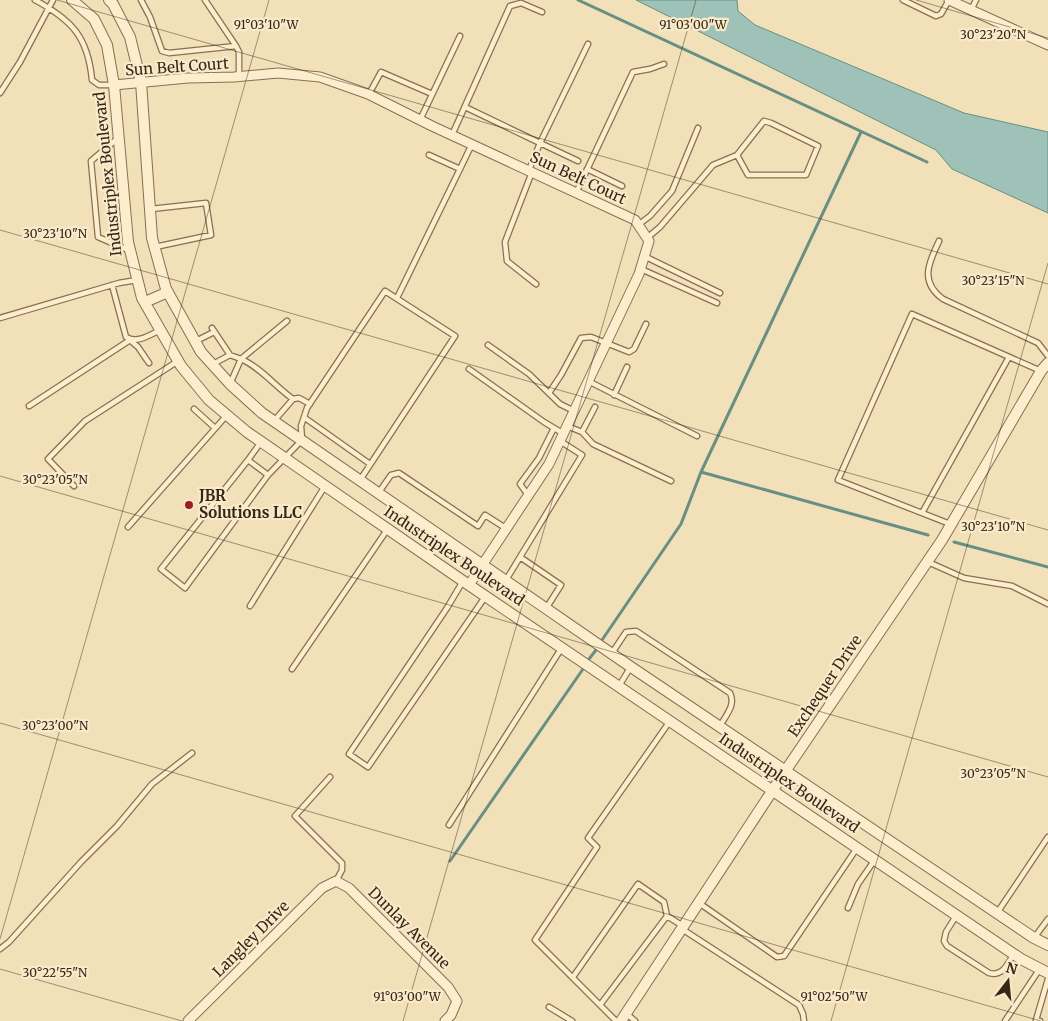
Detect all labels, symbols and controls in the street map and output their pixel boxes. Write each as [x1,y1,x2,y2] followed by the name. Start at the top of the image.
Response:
[234,17,299,32] text: 91°03'10"W
[659,17,728,32] text: 91°03'00"W
[960,27,1027,42] text: 30°23'20"N
[124,53,230,80] street label: Sun Belt Court
[89,91,126,257] street label: Industriplex Boulevard
[527,147,629,208] street label: Sun Belt Court
[23,226,88,241] text: 30°23'10"N
[961,273,1025,288] text: 30°23'15"N
[22,472,88,487] text: 30°23'05"N
[198,486,302,522] place label: JBR Solutions LLC
[183,499,195,511] marker: JBR Solutions LLC
[380,502,528,610] street label: Industriplex Boulevard
[961,519,1026,534] text: 30°23'10"N
[783,631,866,740] street label: Exchequer Drive
[22,718,89,733] text: 30°23'00"N
[715,729,863,837] street label: Industriplex Boulevard
[960,766,1026,781] text: 30°23'05"N
[364,883,454,973] street label: Dunlay Avenue
[208,896,293,981] street label: Langley Drive
[983,956,1033,1006] north arrow
[1004,958,1019,979] text: N
[23,965,88,980] text: 30°22'55"N
[373,989,442,1004] text: 91°03'00"W
[801,989,868,1004] text: 91°02'50"W

